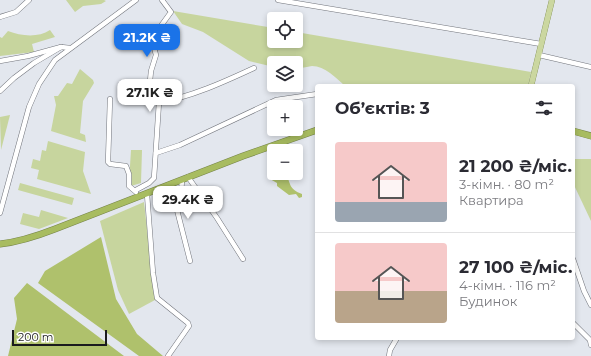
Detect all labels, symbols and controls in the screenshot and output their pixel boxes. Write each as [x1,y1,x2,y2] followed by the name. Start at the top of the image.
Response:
[267,12,303,180] map controls
[267,12,303,48] button: locate
[110,24,184,58] pin: 21.2K ₴
[123,29,171,45] text: 21.2K ₴
[267,56,303,92] button: layers
[113,79,187,113] pin: 27.1K ₴
[126,84,174,100] text: 27.1K ₴
[533,97,555,119] icon: filters
[335,98,430,118] text: Об’єктів: 3
[267,100,303,136] button: +
[267,144,303,180] button: −
[459,156,572,176] text: 21 200 ₴/міс.
[367,158,415,206] icon: home
[459,176,554,192] text: 3-кімн. · 80 m²
[151,186,225,220] pin: 29.4K ₴
[162,191,214,207] text: 29.4K ₴
[459,192,524,208] text: Квартира
[459,257,572,277] text: 27 100 ₴/міс.
[367,259,415,307] icon: home
[459,277,556,293] text: 4-кімн. · 116 m²
[459,293,517,309] text: Будинок
[12,328,107,347] scale bar
[18,330,53,344] text: 200 m

